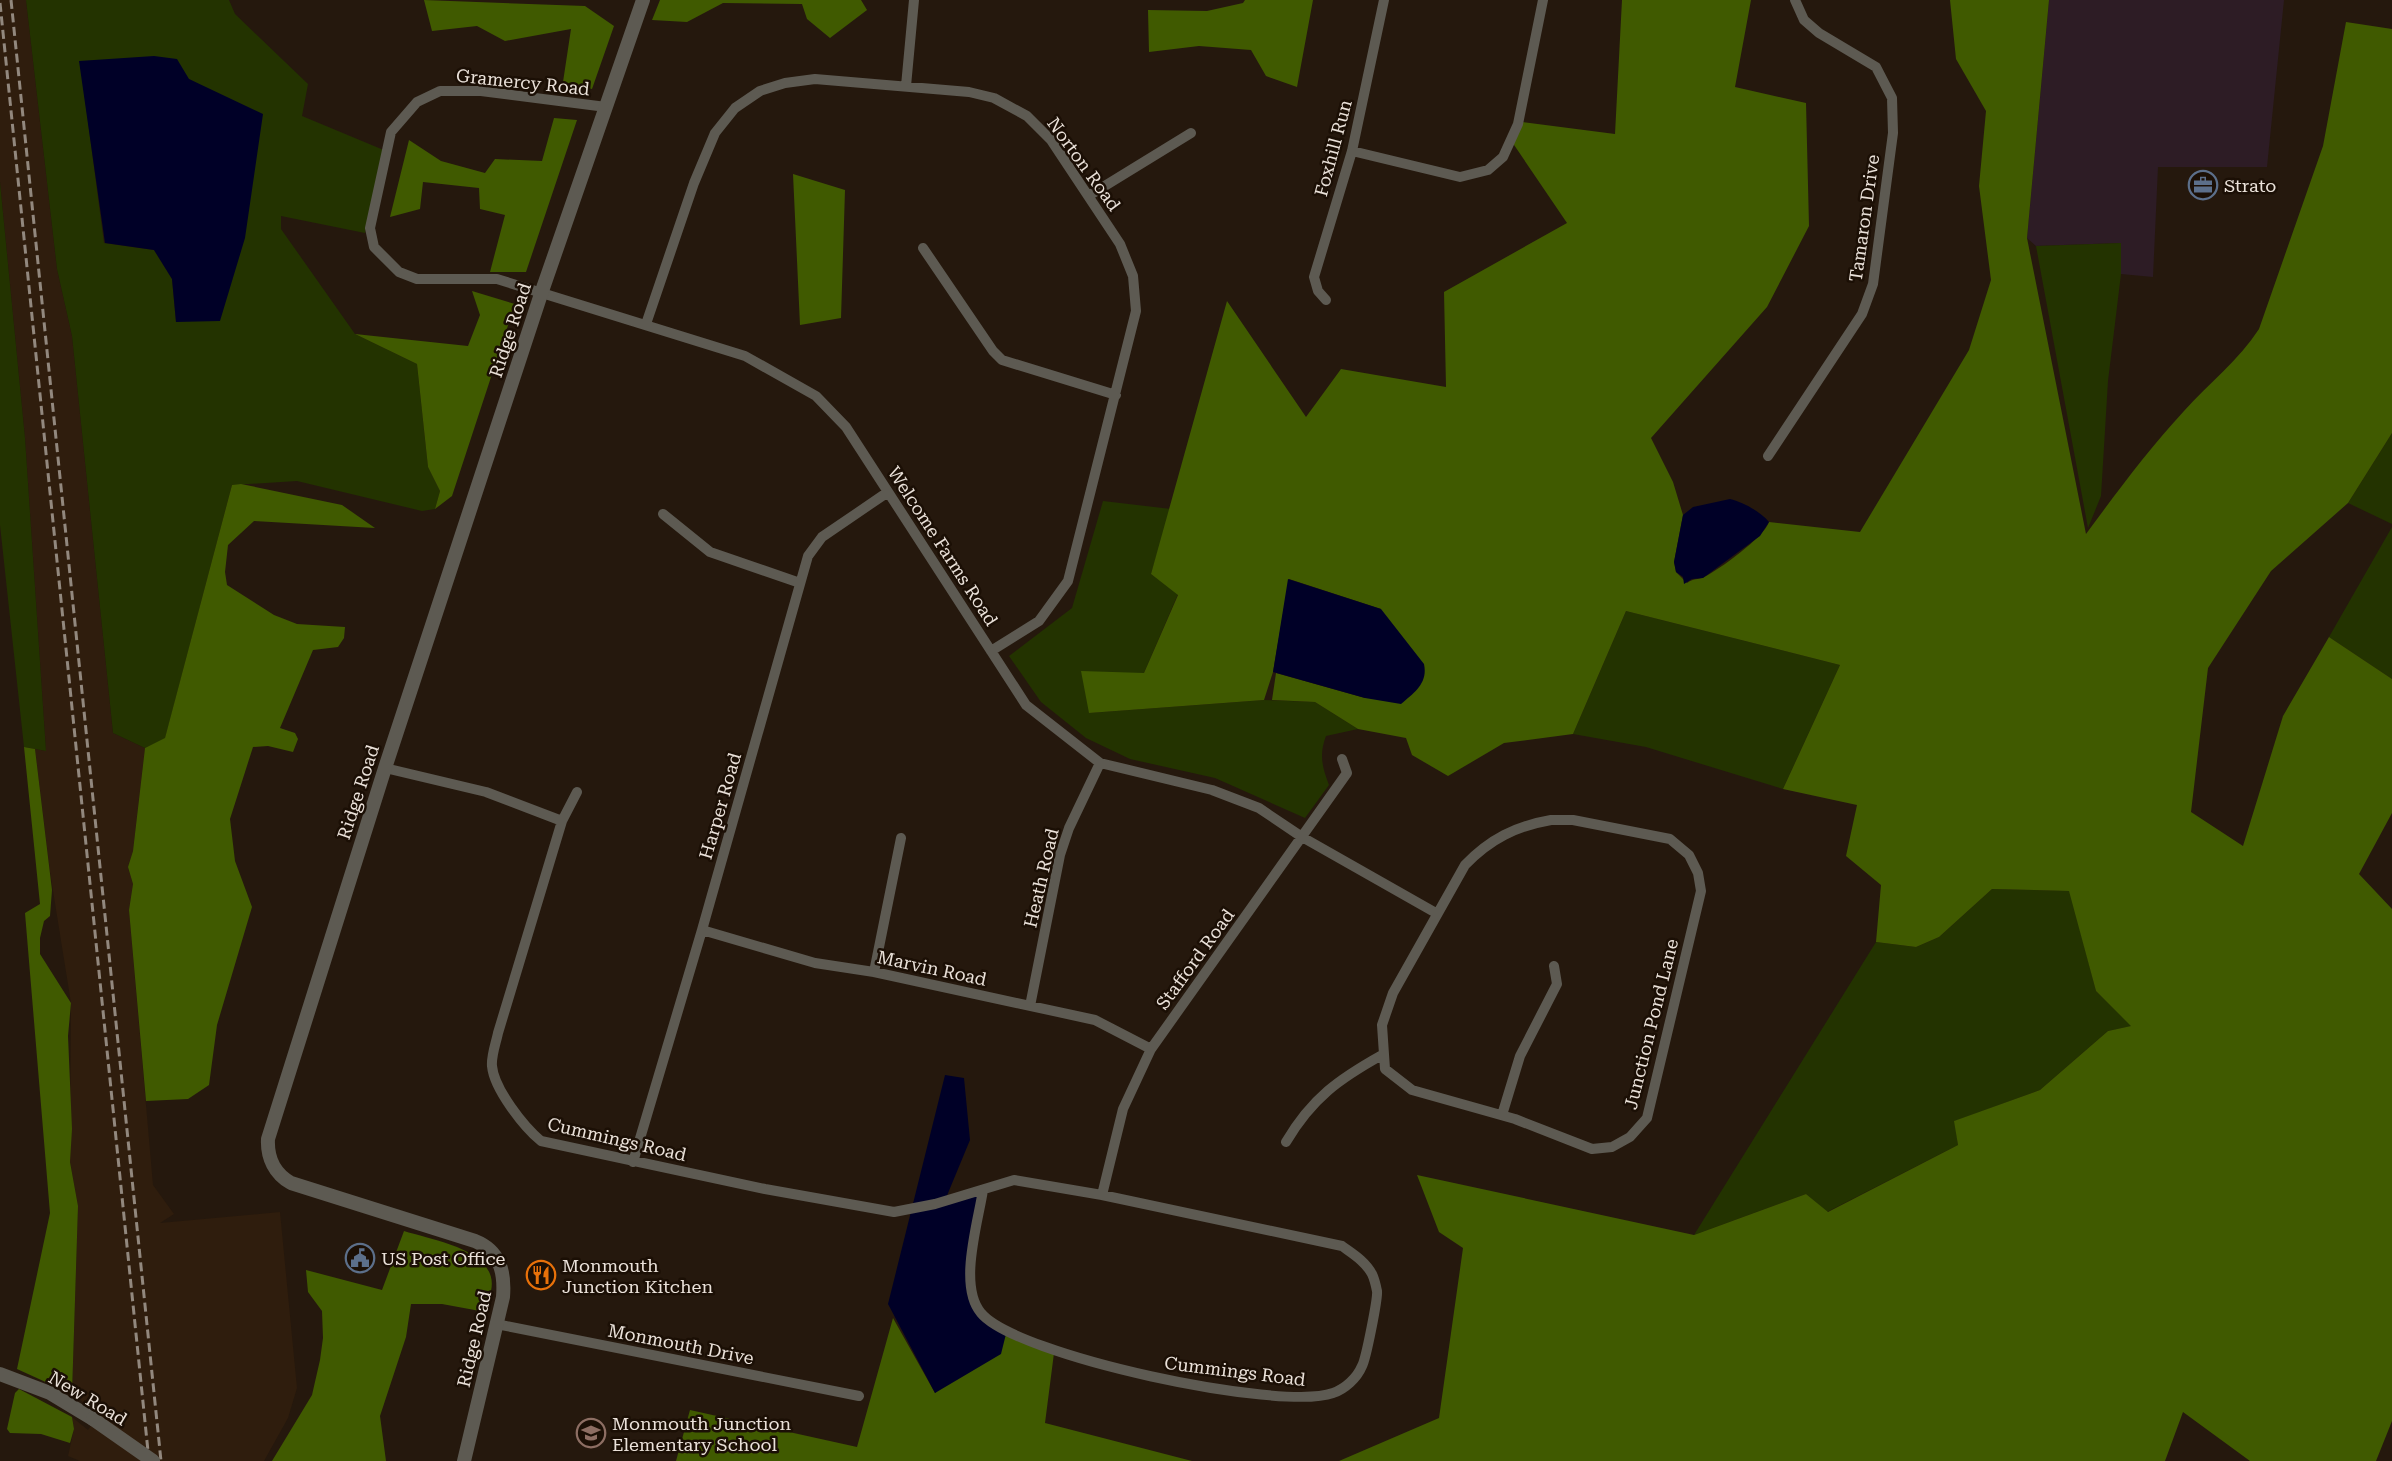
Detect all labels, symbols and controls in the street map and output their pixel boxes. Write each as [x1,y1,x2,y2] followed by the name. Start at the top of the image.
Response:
[455,65,591,100] street label: Gramercy Road
[1310,97,1356,199] street label: Foxhill Run
[1043,113,1125,215] street label: Norton Road
[1845,153,1883,283] street label: Tamaron Drive
[2187,169,2219,201] office icon: Strato
[2224,175,2276,196] place label: Strato
[485,280,535,380] street label: Ridge Road
[884,462,1003,630] street label: Welcome Farms Road
[333,742,383,842] street label: Ridge Road
[695,750,745,862] street label: Harper Road
[1019,826,1063,930] street label: Heath Road
[1151,904,1239,1013] street label: Stafford Road
[1620,936,1682,1111] street label: Junction Pond Lane
[876,946,989,990] street label: Marvin Road
[546,1113,689,1165] street label: Cummings Road
[344,1242,376,1274] public building icon: US Post Office
[381,1248,505,1269] place label: US Post Office
[562,1255,713,1297] place label: Monmouth Junction Kitchen
[525,1259,557,1291] restaurant icon: Monmouth Junction Kitchen
[453,1288,495,1389] street label: Ridge Road
[606,1320,756,1368] street label: Monmouth Drive
[1163,1352,1307,1390] street label: Cummings Road
[45,1366,131,1430] street label: New Road
[612,1413,792,1455] place label: Monmouth Junction Elementary School
[575,1417,607,1449] school or university icon: Monmouth Junction Elementary School

